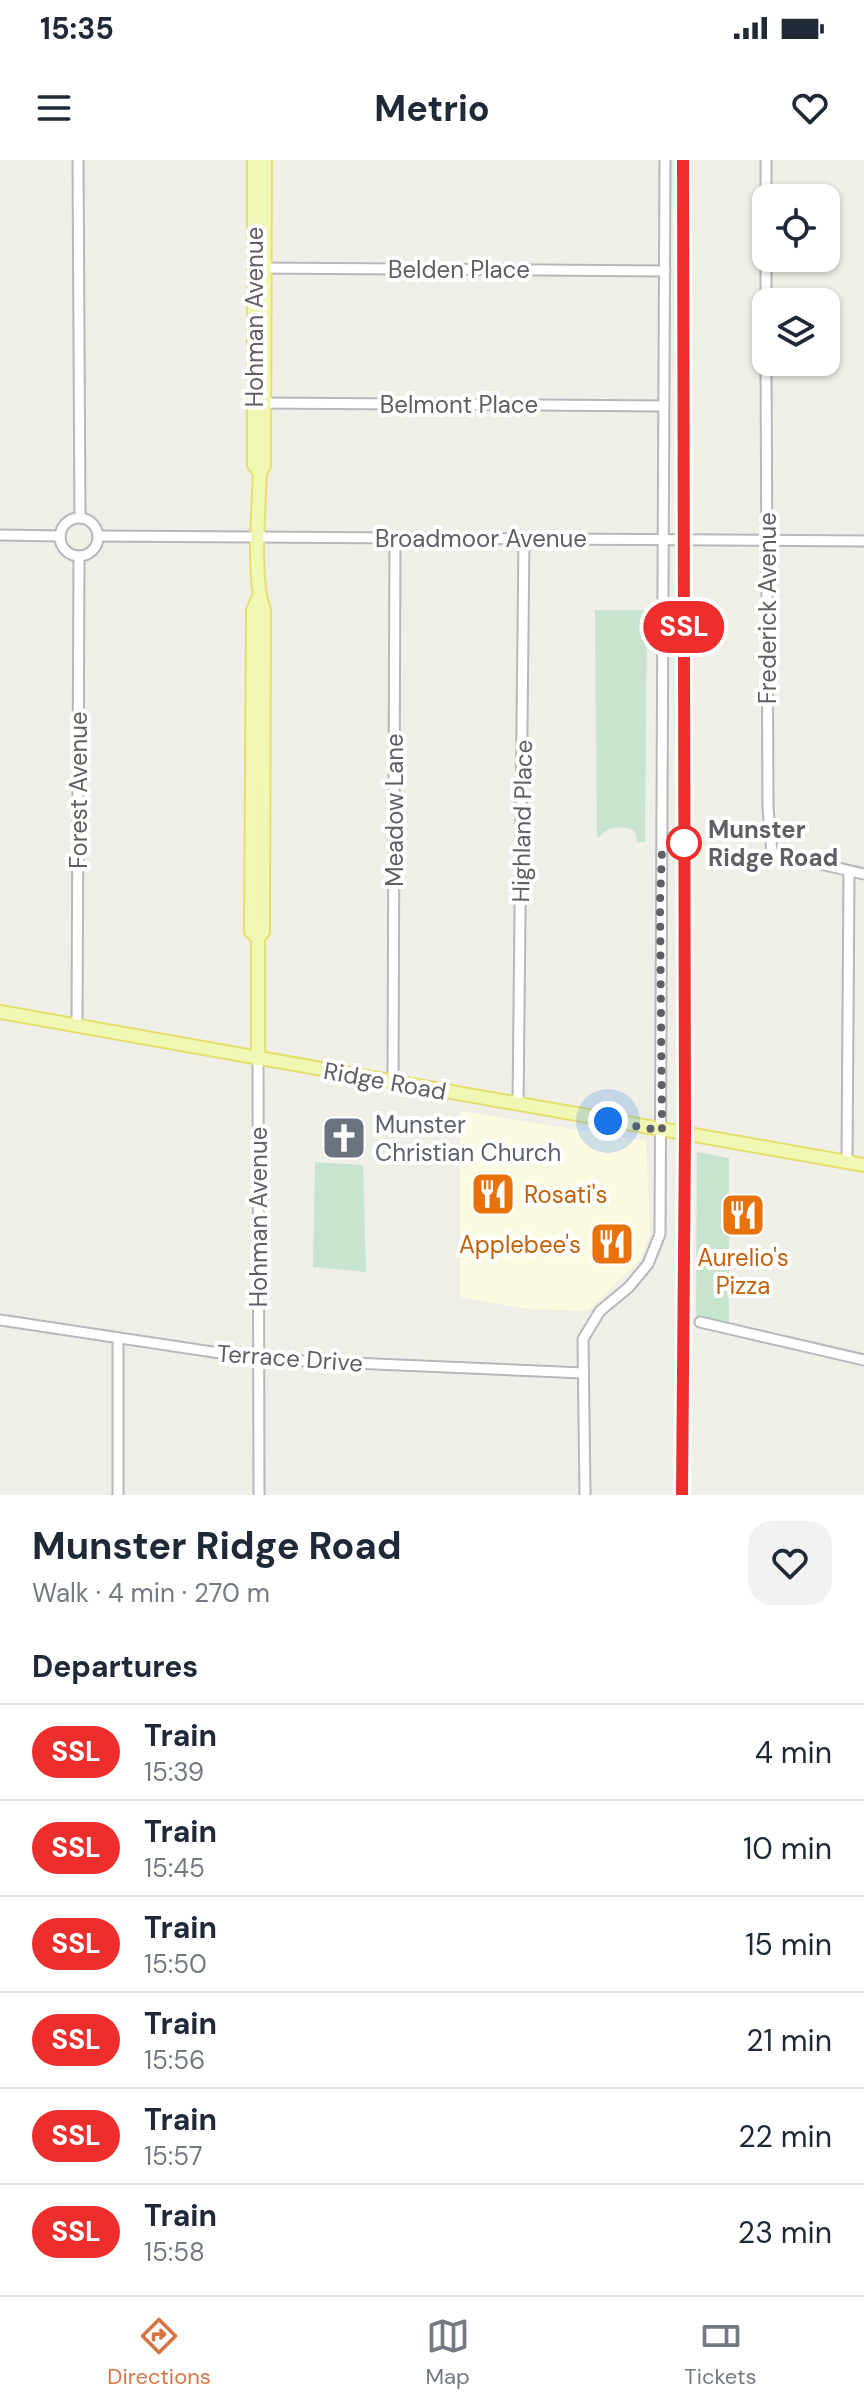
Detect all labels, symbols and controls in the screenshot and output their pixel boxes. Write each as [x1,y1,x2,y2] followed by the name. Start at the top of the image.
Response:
[40,9,114,48] text: 15:35
[374,85,490,132] text: Metrio
[32,86,76,130] icon: menu
[788,86,832,130] icon: heart
[752,184,840,376] map controls
[752,184,840,272] button: locate
[239,227,270,407] street label: Hohman Avenue
[388,254,530,285] street label: Belden Place
[752,288,840,376] button: layers
[380,389,538,420] street label: Belmont Place
[752,512,783,704] street label: Frederick Avenue
[375,523,587,554] street label: Broadmoor Avenue
[638,601,730,653] line badge: SSL
[659,608,709,645] text: SSL
[63,711,94,869] street label: Forest Avenue
[379,733,410,887] street label: Meadow Lane
[505,739,539,903] street label: Highland Place
[708,814,838,873] place label: Munster Ridge Road
[667,826,701,860] marker: Munster Ridge Road
[321,1055,449,1107] street label: Ridge Road
[588,1101,628,1141] your location
[375,1109,561,1168] place label: Munster Christian Church
[320,1114,368,1162] church icon: Munster Christian Church
[243,1127,274,1307] street label: Hohman Avenue
[469,1170,517,1218] restaurant icon: Rosati's
[524,1179,608,1210] place label: Rosati's
[719,1191,767,1239] restaurant icon: Aurelio's Pizza
[588,1220,636,1268] restaurant icon: Applebee's
[459,1229,581,1260] place label: Applebee's
[697,1242,789,1301] place label: Aurelio's Pizza
[216,1337,364,1379] street label: Terrace Drive
[32,1521,402,1571] text: Munster Ridge Road
[748,1521,832,1605] button: heart
[32,1576,270,1610] text: Walk · 4 min · 270 m
[32,1647,198,1686] text: Departures
[144,1716,217,1755] text: Train
[51,1733,101,1770] text: SSL
[755,1733,832,1772] text: 4 min
[144,1755,204,1789] text: 15:39
[144,1812,217,1851] text: Train
[51,1829,101,1866] text: SSL
[743,1829,832,1868] text: 10 min
[144,1851,205,1885] text: 15:45
[144,1908,217,1947] text: Train
[51,1925,101,1962] text: SSL
[745,1925,832,1964] text: 15 min
[144,1947,207,1981] text: 15:50
[144,2004,217,2043] text: Train
[51,2021,101,2058] text: SSL
[746,2021,832,2060] text: 21 min
[144,2043,205,2077] text: 15:56
[144,2100,217,2139] text: Train
[51,2117,101,2154] text: SSL
[738,2117,832,2156] text: 22 min
[144,2139,203,2173] text: 15:57
[144,2196,217,2235] text: Train
[51,2213,101,2250] text: SSL
[738,2213,832,2252] text: 23 min
[144,2235,205,2269] text: 15:58
[107,2314,211,2391] tab: Directions
[425,2314,470,2391] tab: Map
[684,2314,757,2391] tab: Tickets

